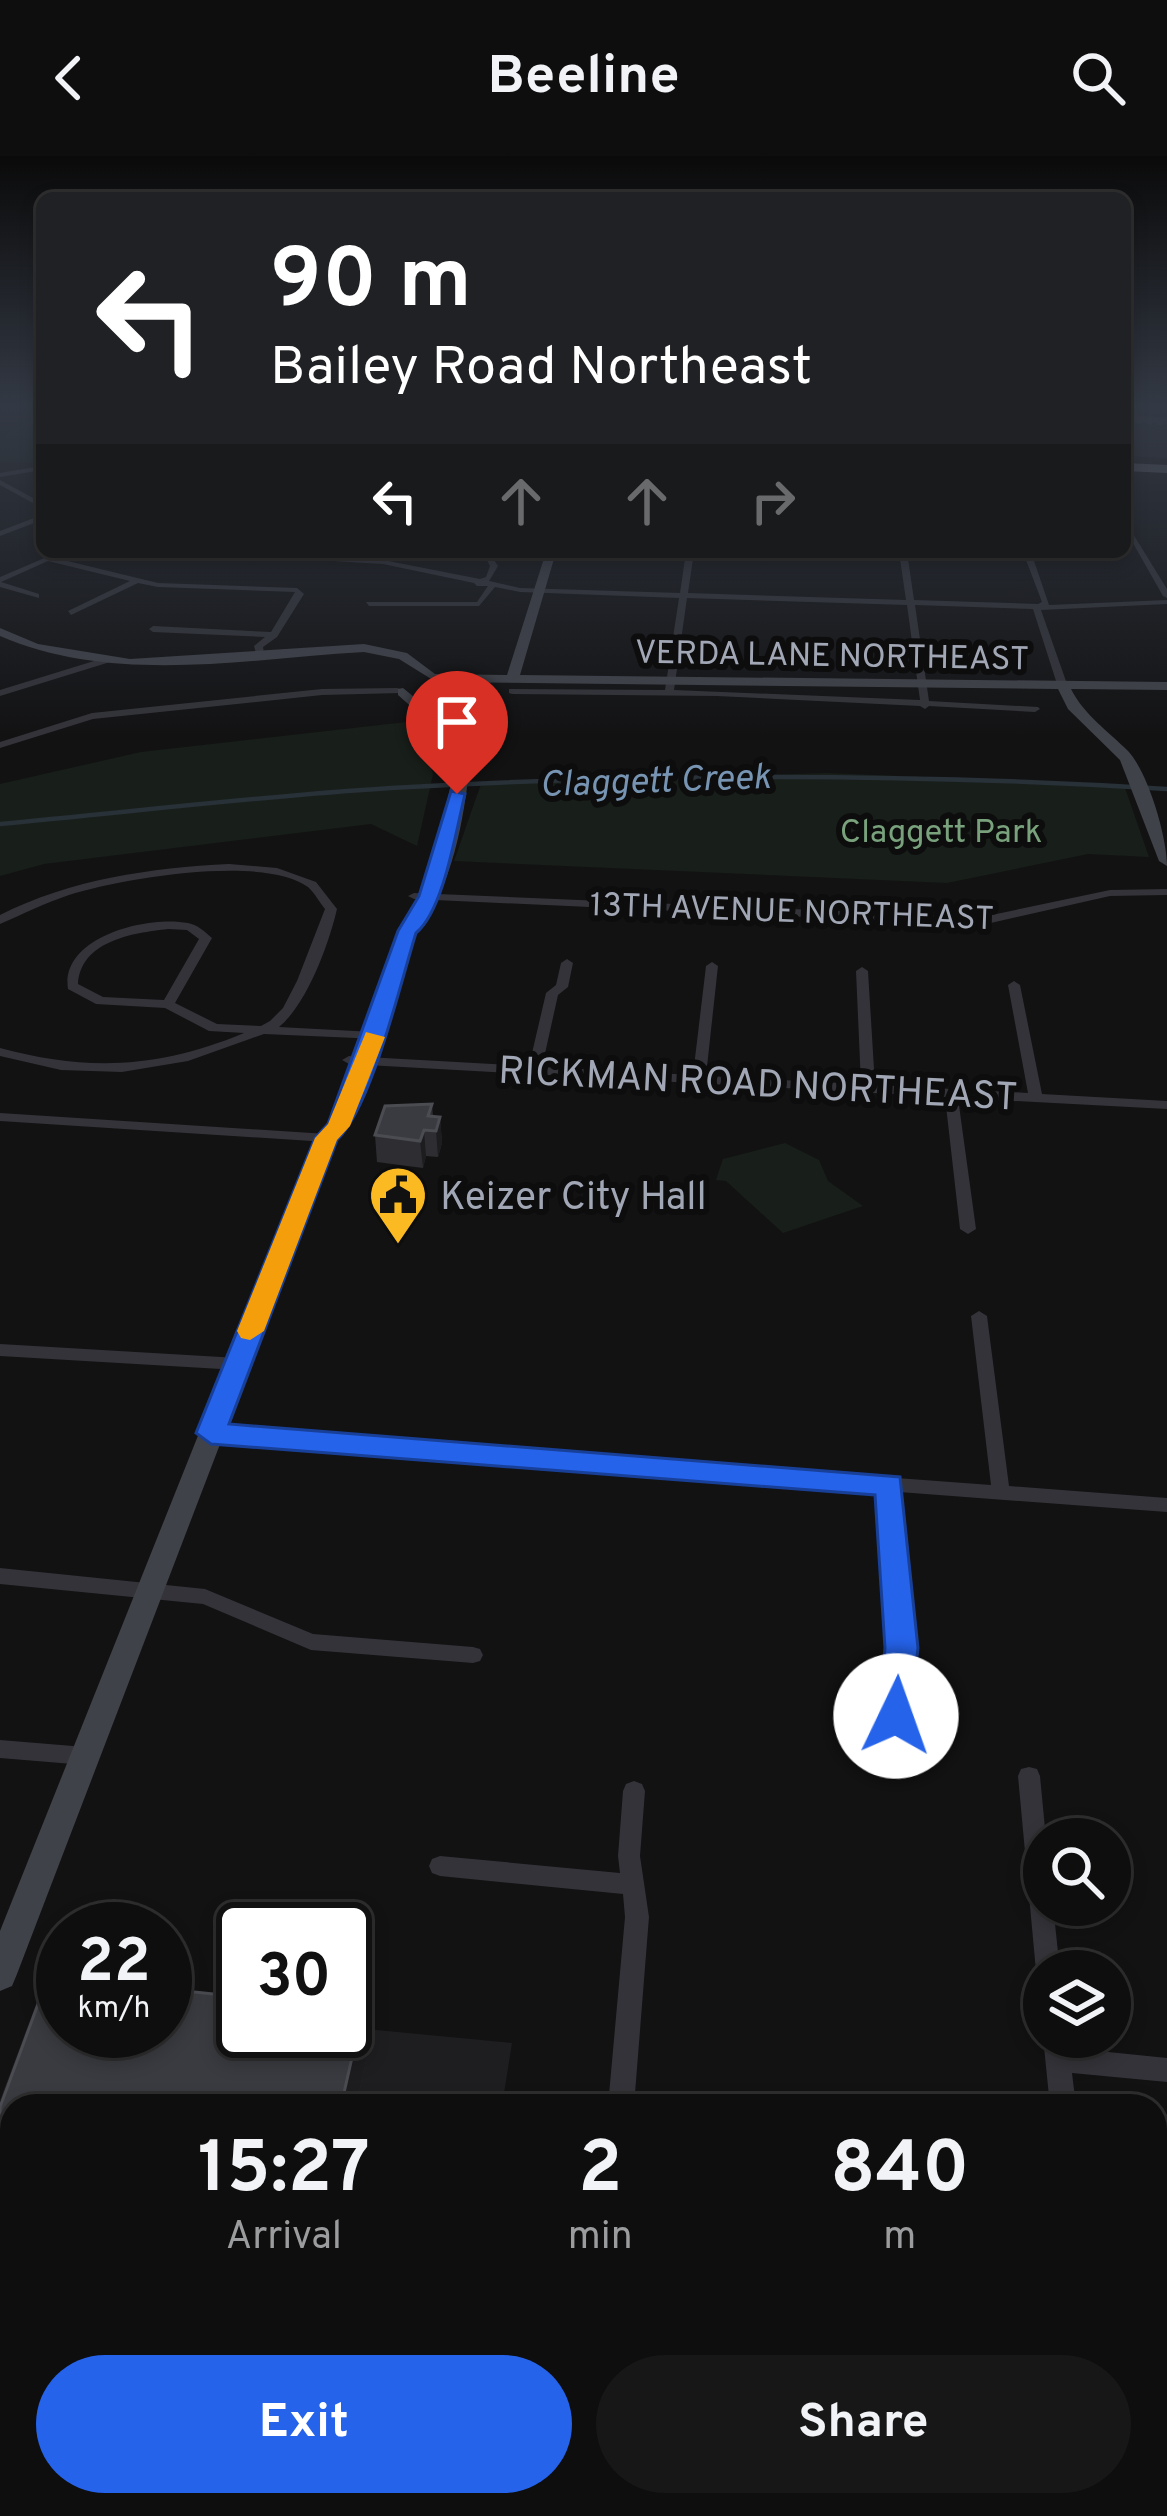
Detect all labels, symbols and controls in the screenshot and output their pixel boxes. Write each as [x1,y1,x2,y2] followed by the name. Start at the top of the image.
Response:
[487,44,680,113] text: Beeline
[36,45,102,111] icon: back
[1065,45,1131,111] icon: search
[270,231,472,337] text: 90 m
[72,240,228,396] icon: left
[270,335,812,404] text: Bailey Road Northeast
[362,468,428,534] icon: left
[488,468,554,534] icon: ahead
[614,468,680,534] icon: ahead
[740,468,806,534] icon: right
[634,634,1029,682] street label: VERDA LANE NORTHEAST
[406,671,508,794] pin
[424,689,490,755] icon: arrive
[539,756,772,810] water label: Claggett Creek
[840,813,1042,855] park label: Claggett Park
[589,886,995,942] street label: 13TH AVENUE NORTHEAST
[497,1048,1019,1125] street label: RICKMAN ROAD NORTHEAST
[367,1164,429,1246] public building icon: Keizer City Hall
[440,1175,707,1224] place label: Keizer City Hall
[833,1653,959,1779] position arrow
[1023,1818,1131,2058] map controls
[1023,1818,1131,1926] button: search
[216,1902,372,2058] speed limit sign: 30
[77,1927,151,2003] text: 22
[1023,1950,1131,2058] button: layers
[78,1991,150,2028] text: km/h
[198,2126,370,2218] text: 15:27
[578,2126,622,2218] text: 2
[830,2126,969,2218] text: 840
[226,2214,342,2263] text: Arrival
[568,2214,633,2263] text: min
[883,2214,916,2263] text: m
[36,2355,572,2493] button: Exit
[596,2355,1131,2493] button: Share

